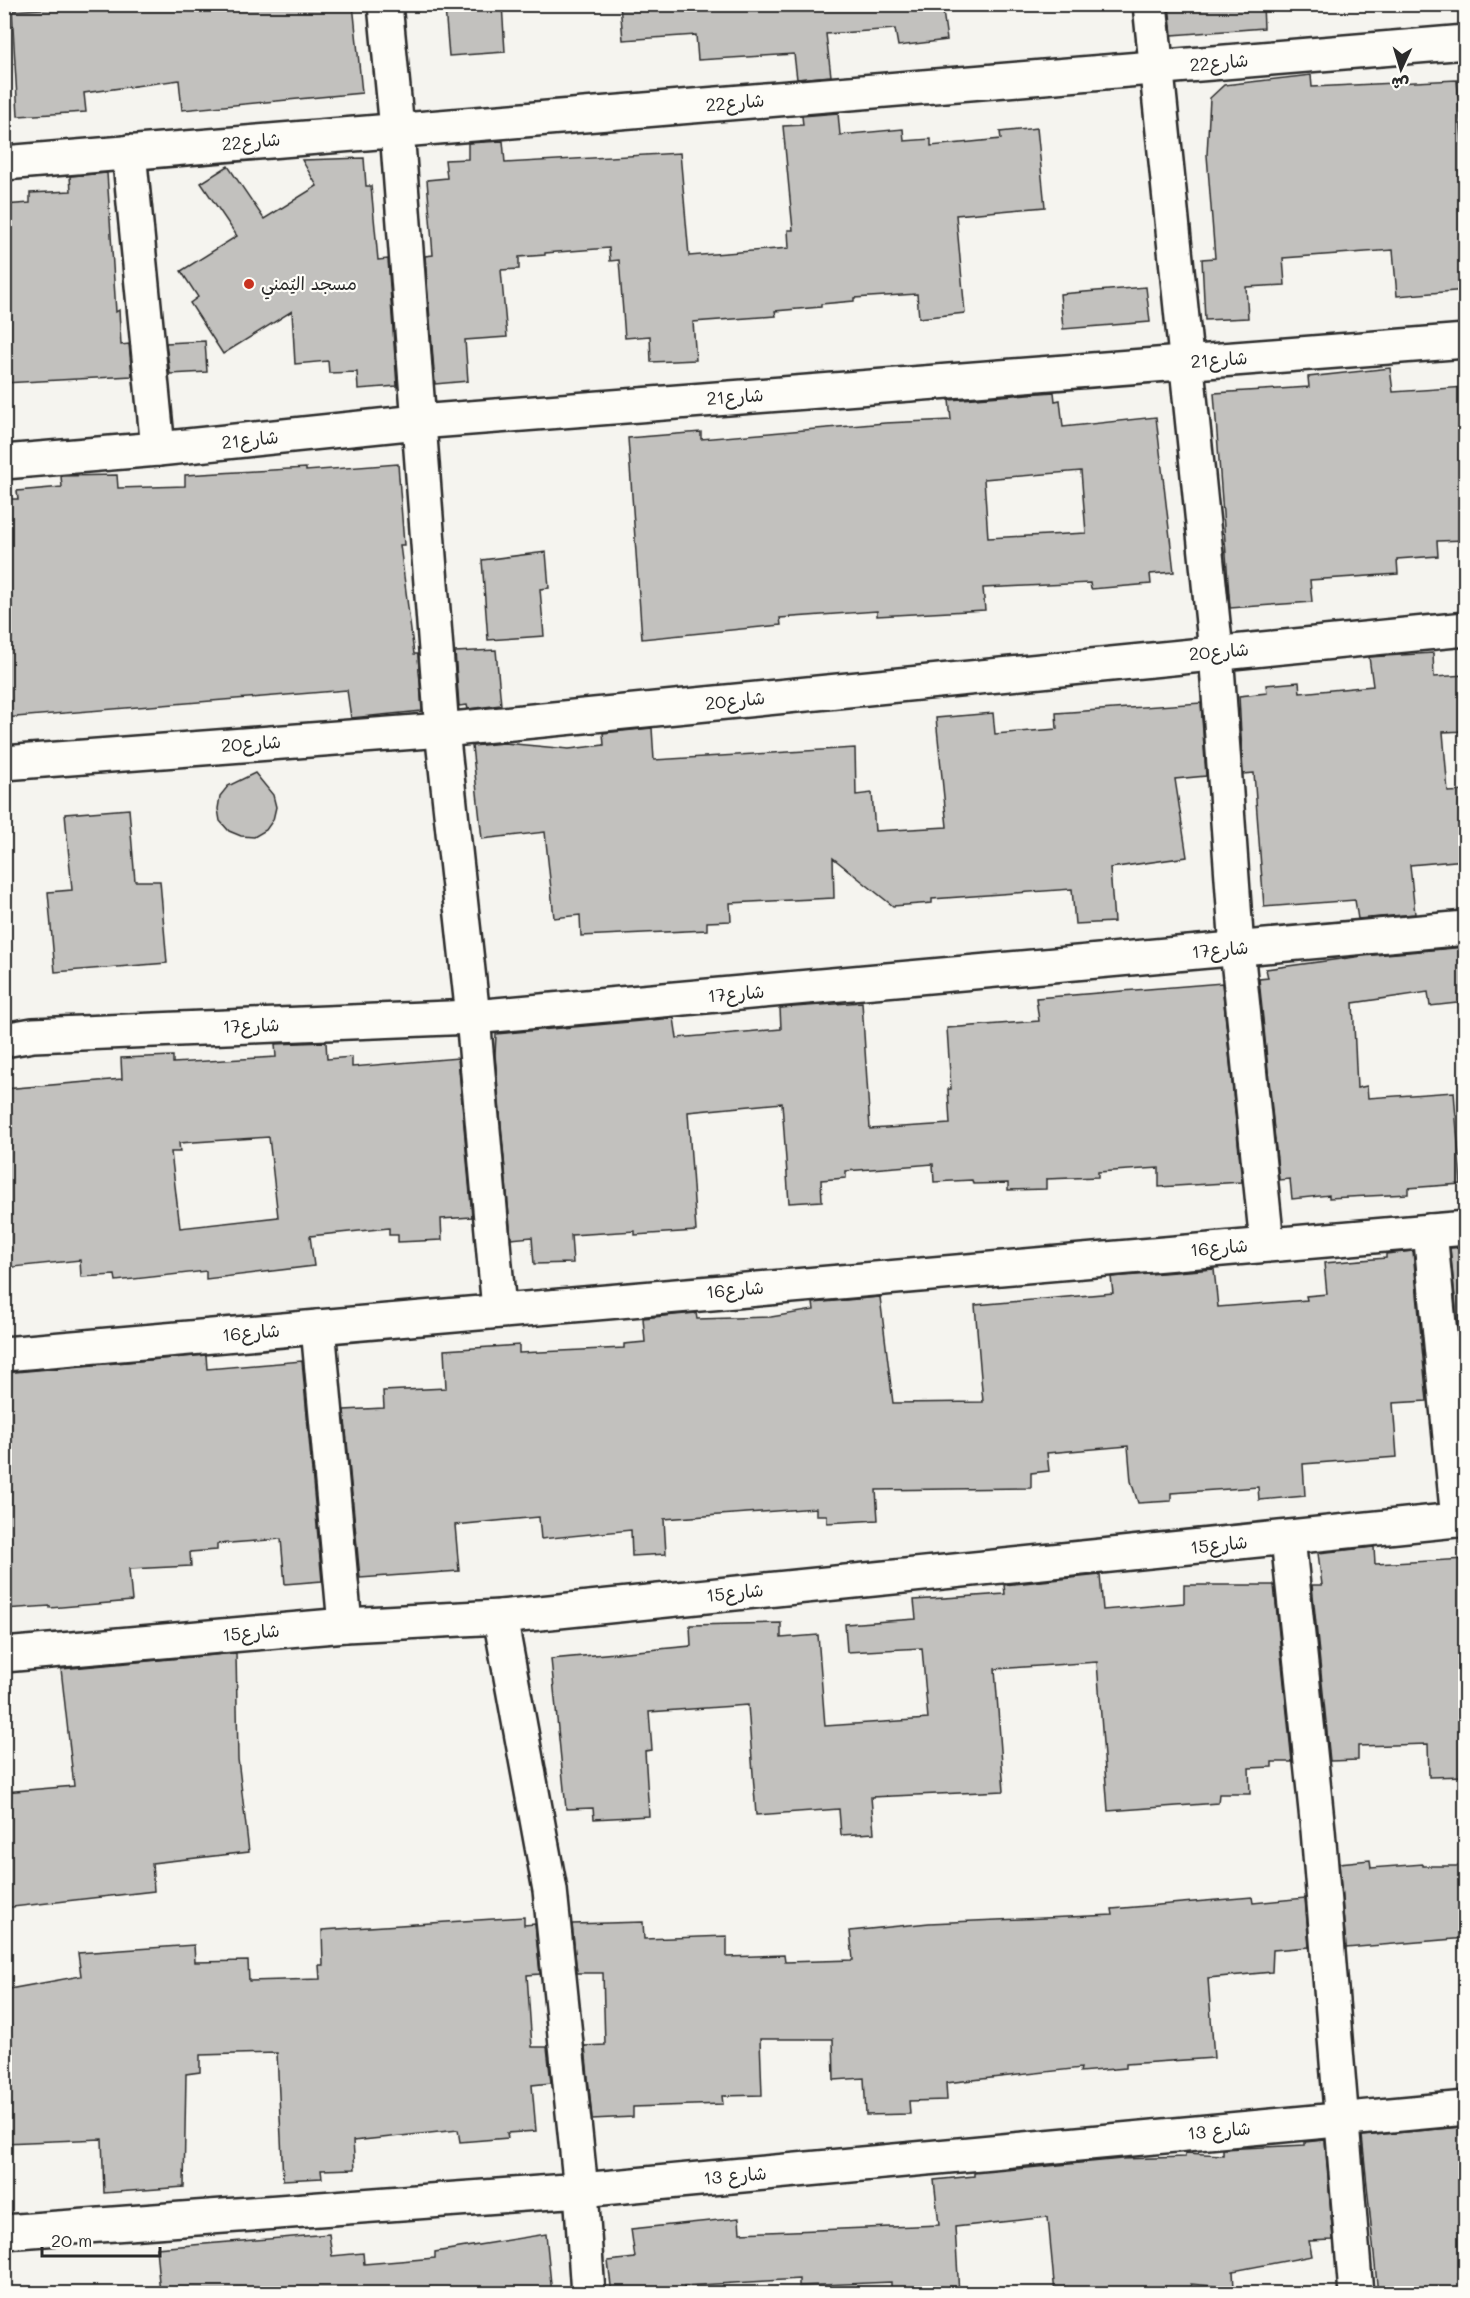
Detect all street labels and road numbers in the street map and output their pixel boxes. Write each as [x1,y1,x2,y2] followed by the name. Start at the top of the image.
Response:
[1188,47,1249,78] street label: شارع22
[704,87,765,118] street label: شارع22
[220,126,281,157] street label: شارع22
[1190,345,1248,374] street label: شارع21
[706,382,764,411] street label: شارع21
[220,424,280,455] street label: شارع21
[1188,636,1250,667] street label: شارع20
[704,685,766,716] street label: شارع20
[220,729,282,758] street label: شارع20
[1190,935,1249,964] street label: شارع17
[706,979,765,1008] street label: شارع17
[222,1012,280,1039] street label: شارع17
[1189,1233,1249,1262] street label: شارع16
[705,1275,765,1304] street label: شارع16
[221,1318,281,1347] street label: شارع16
[1189,1529,1249,1560] street label: شارع15
[705,1577,765,1608] street label: شارع15
[221,1618,281,1647] street label: شارع15
[1186,2115,1252,2146] street label: شارع 13
[702,2160,768,2191] street label: شارع 13

